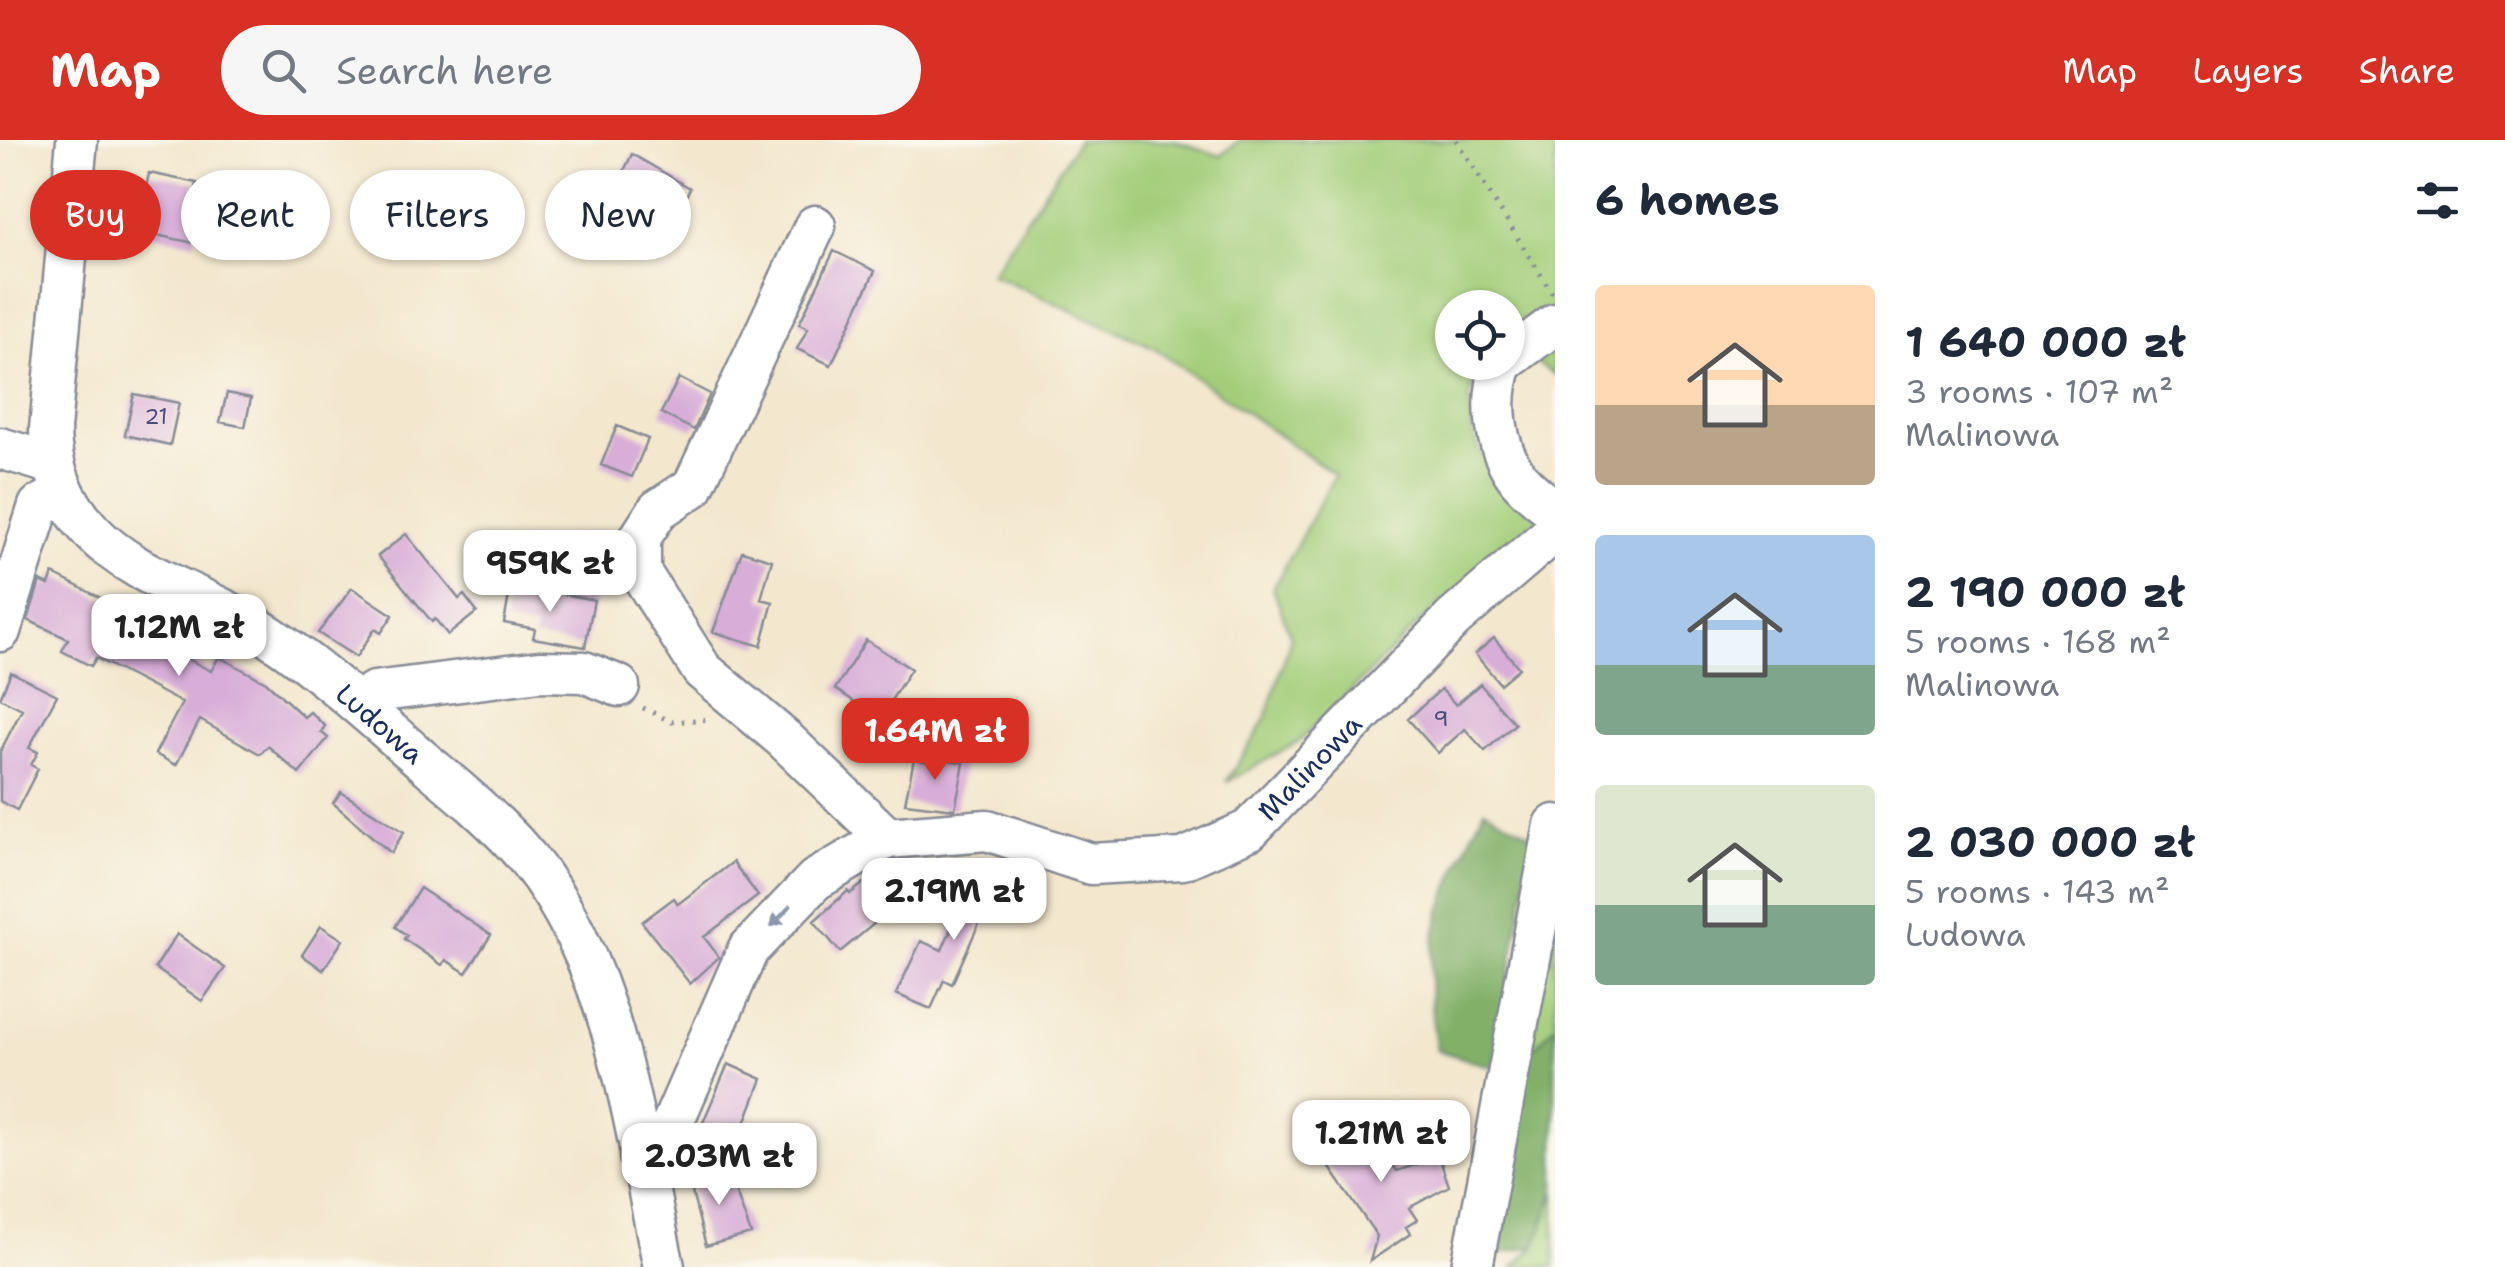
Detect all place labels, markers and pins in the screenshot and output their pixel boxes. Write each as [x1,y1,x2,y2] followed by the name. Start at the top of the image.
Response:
[458,530,642,615] pin: 959K zł
[76,594,282,679] pin: 1.12M zł
[832,698,1038,783] pin: 1.64M zł
[851,858,1057,943] pin: 2.19M zł
[1278,1100,1484,1185] pin: 1.21M zł
[616,1123,822,1208] pin: 2.03M zł

